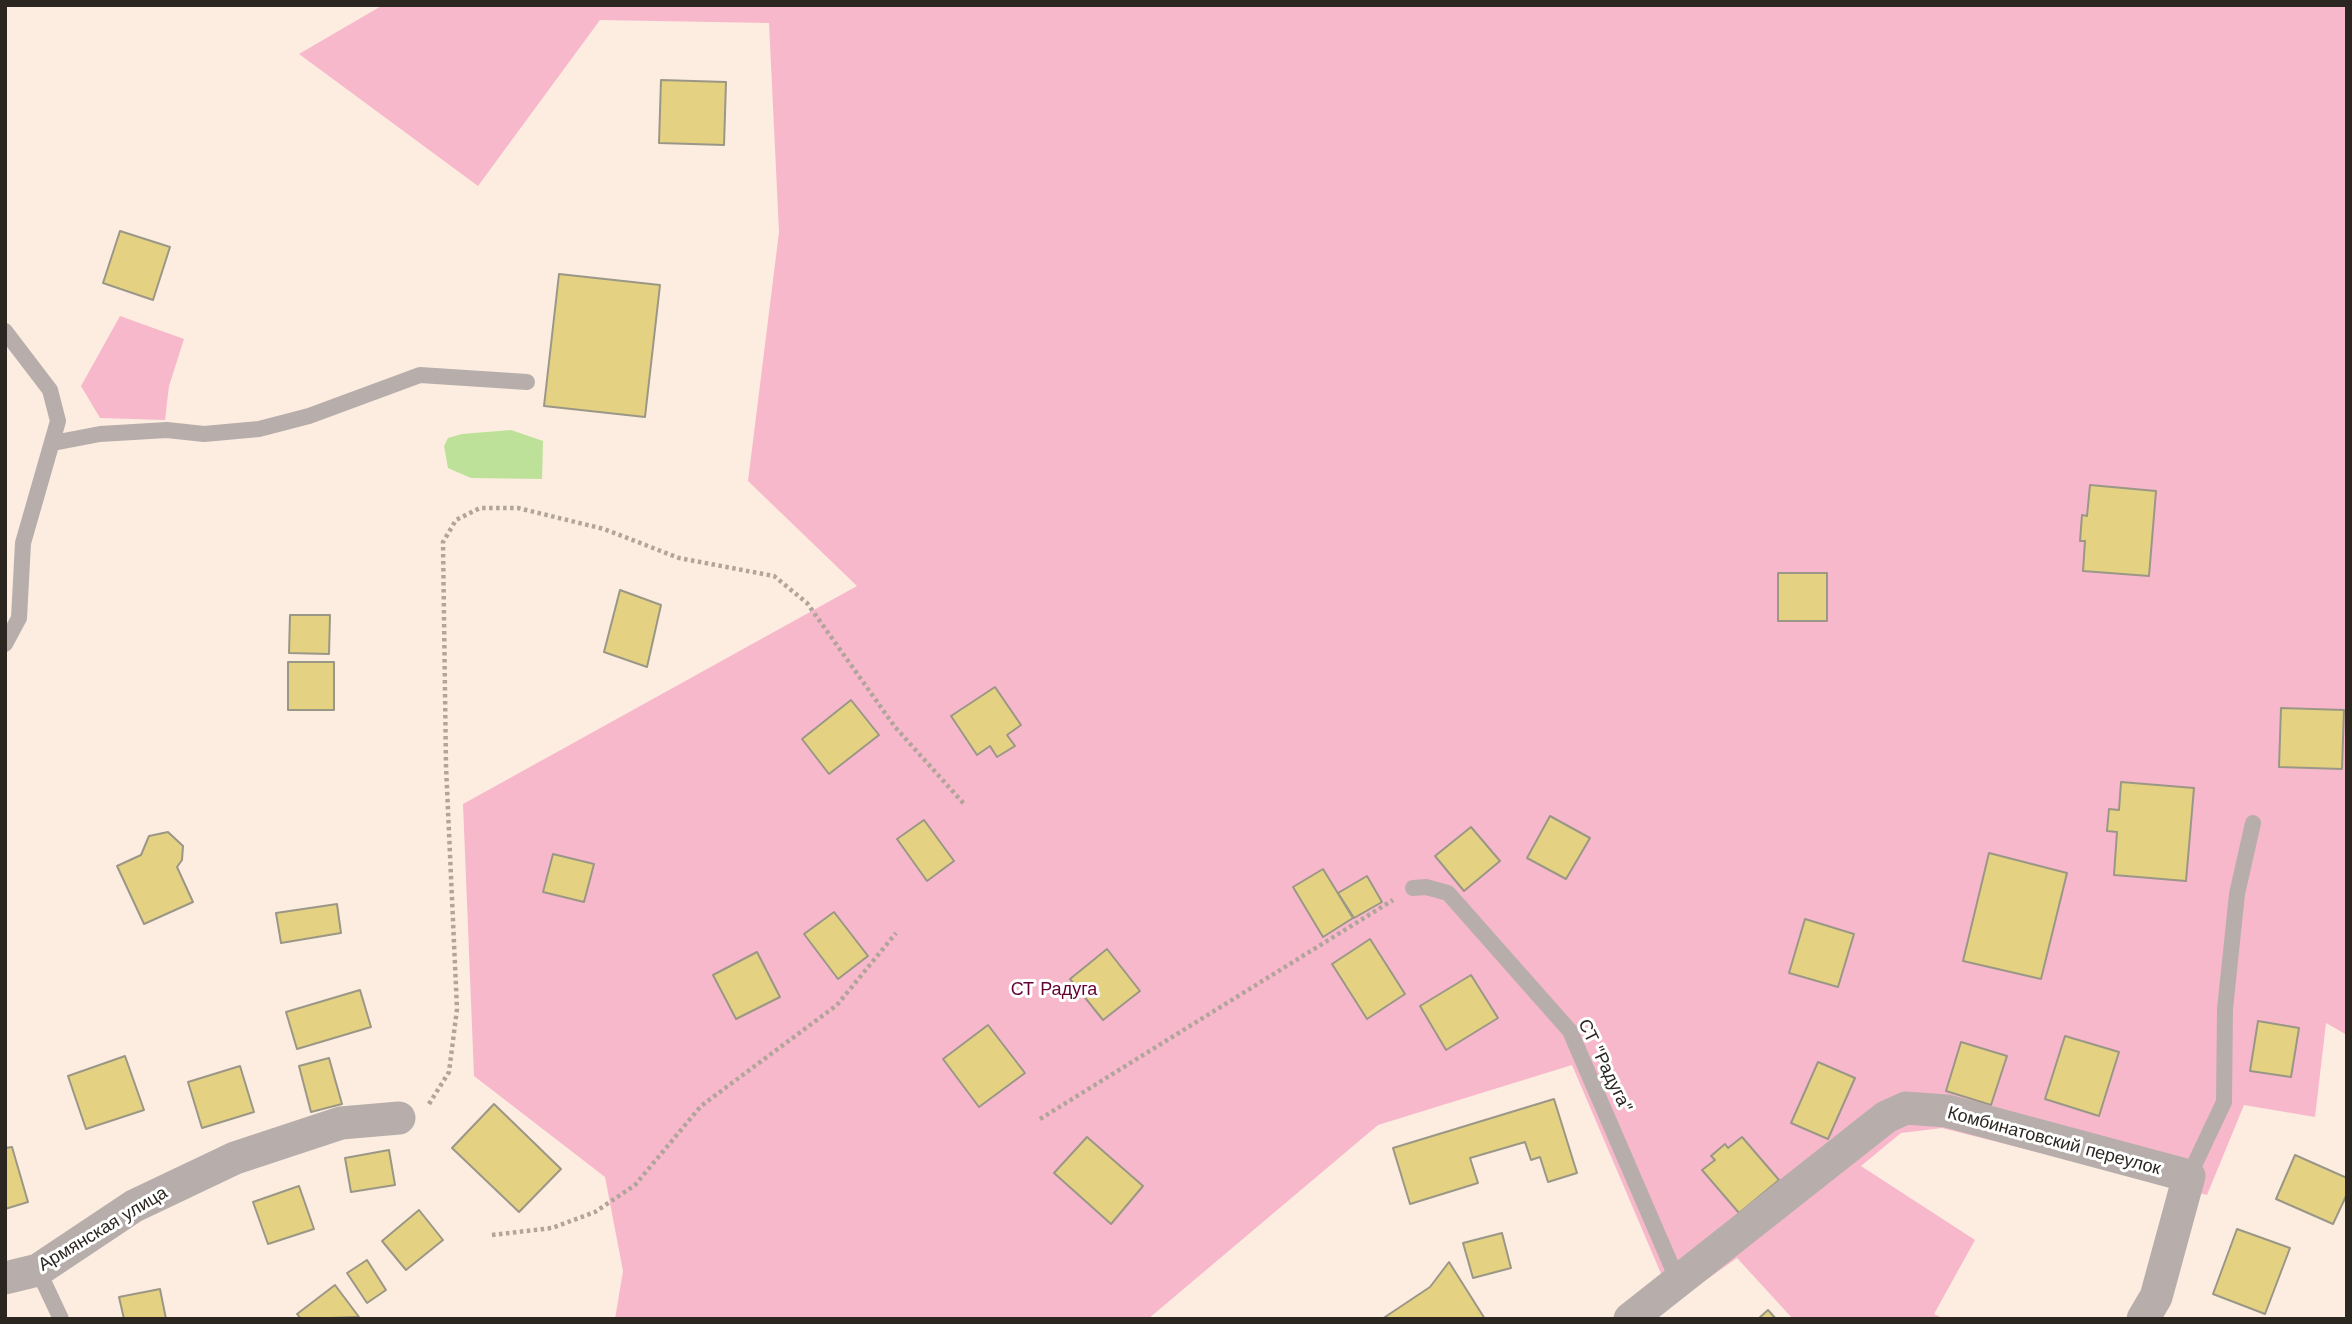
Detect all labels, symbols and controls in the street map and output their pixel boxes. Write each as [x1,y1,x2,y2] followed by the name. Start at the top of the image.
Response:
[1011,979,1097,1001] park label: СТ Радуга
[1573,1016,1637,1116] street label: СТ "Радуга"
[1945,1102,2163,1180] street label: Комбинатовский переулок
[35,1182,171,1276] street label: Армянская улица

